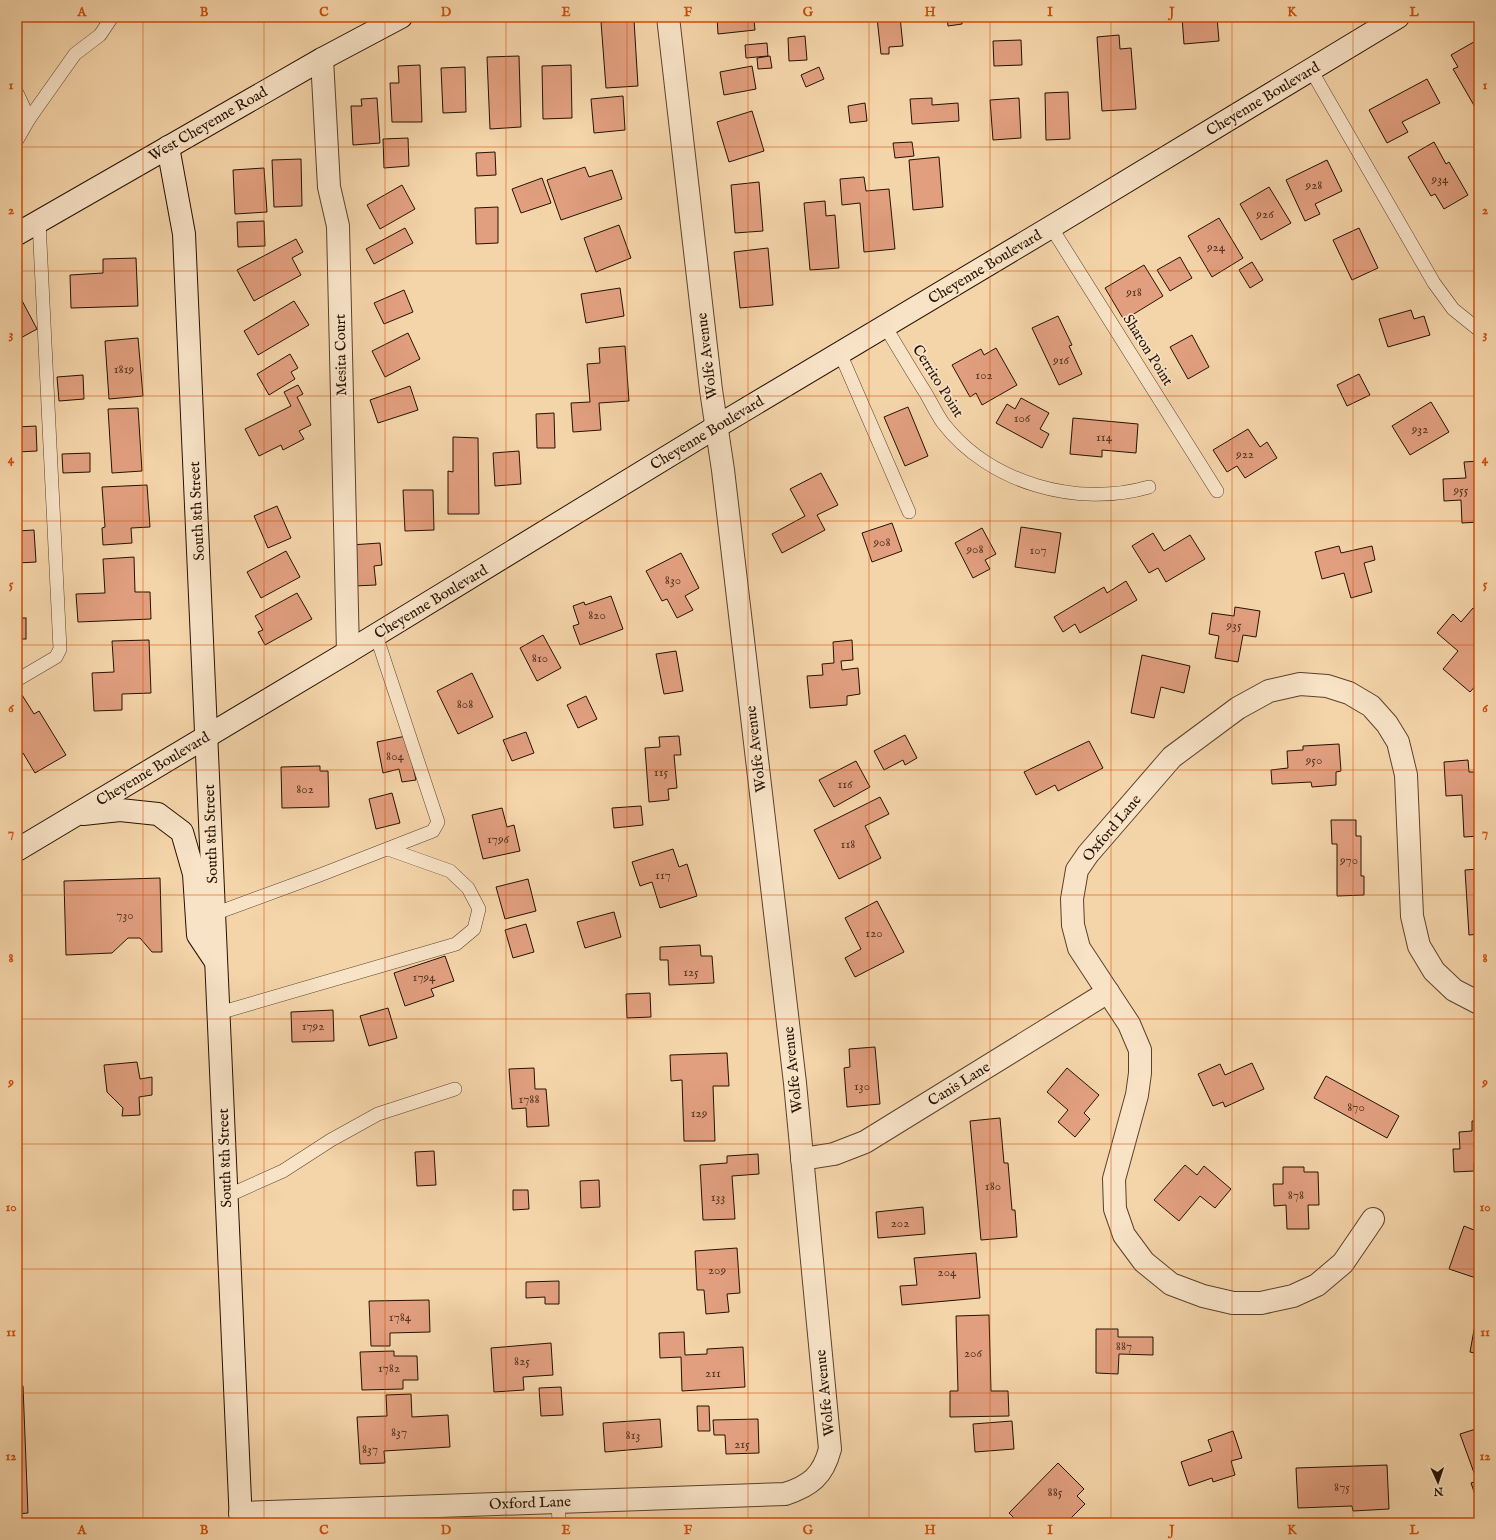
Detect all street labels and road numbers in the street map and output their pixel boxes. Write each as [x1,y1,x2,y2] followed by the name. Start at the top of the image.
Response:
[1203,57,1324,140] street label: Cheyenne Boulevard
[145,82,272,166] street label: West Cheyenne Road
[925,225,1046,308] street label: Cheyenne Boulevard
[1119,311,1177,389] street label: Sharon Point
[692,312,722,400] street label: Wolfe Avenue
[331,314,351,396] street label: Mesita Court
[908,341,968,421] street label: Cerrito Point
[647,391,768,474] street label: Cheyenne Boulevard
[185,461,209,561] street label: South 8th Street
[371,560,492,643] street label: Cheyenne Boulevard
[741,705,771,793] street label: Wolfe Avenue
[93,727,214,810] street label: Cheyenne Boulevard
[200,784,222,884] street label: South 8th Street
[1078,790,1146,865] street label: Oxford Lane
[779,1026,807,1114] street label: Wolfe Avenue
[924,1057,994,1111] street label: Canis Lane
[214,1108,236,1208] street label: South 8th Street
[811,1349,839,1437] street label: Wolfe Avenue
[489,1492,571,1514] street label: Oxford Lane

